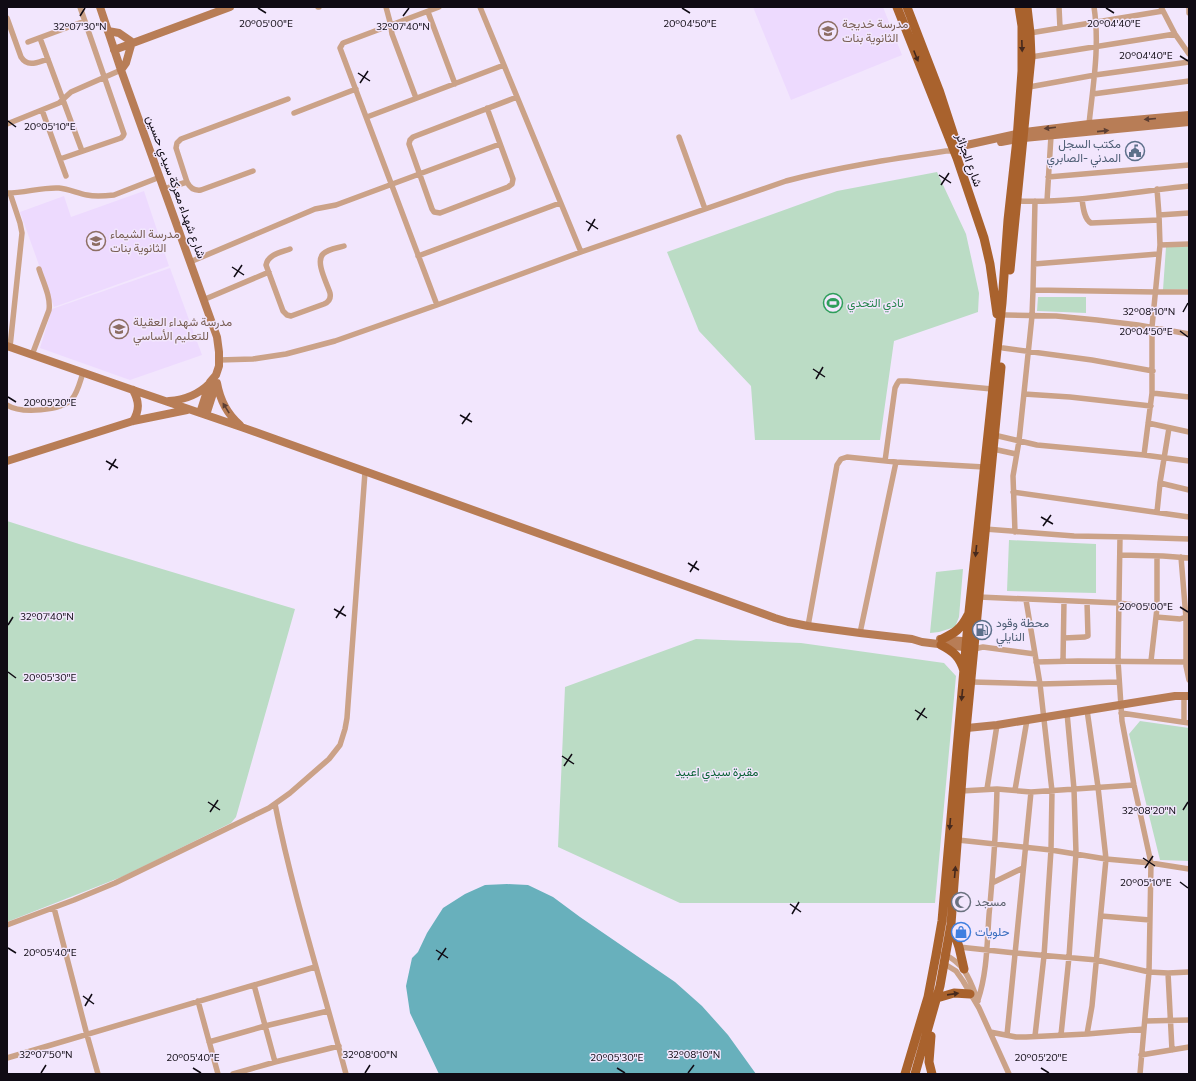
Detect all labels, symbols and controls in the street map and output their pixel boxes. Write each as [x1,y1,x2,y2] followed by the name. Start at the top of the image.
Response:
[842,16,909,46] place label: مدرسة خديجة الثانوية بنات
[239,17,293,29] text: 20°05'00"E
[663,17,717,29] text: 20°04'50"E
[1087,17,1141,29] text: 20°04'40"E
[53,20,107,32] text: 32°07'30"N
[376,20,430,32] text: 32°07'40"N
[817,20,839,42] school or university icon: مدرسة خديجة الثانوية بنات
[1019,40,1025,53] one-way arrow
[1119,49,1173,61] text: 20°04'40"E
[914,51,920,63] one-way arrow
[141,113,209,262] street label: شارع شهداء معركة سيدي حسين
[1144,115,1156,122] one-way arrow
[24,120,76,132] text: 20°05'10"E
[1044,125,1056,132] one-way arrow
[1097,128,1109,134] one-way arrow
[951,130,986,189] street label: شارع الجزائر
[1047,136,1121,168] place label: مكتب السجل المدني -الصابري
[1124,140,1146,162] public building icon: مكتب السجل المدني -الصابري
[110,226,180,256] place label: مدرسة الشيماء الثانوية بنات
[85,230,107,252] school or university icon: مدرسة الشيماء الثانوية بنات
[822,292,844,314] sports icon: نادي التحدي
[847,295,904,313] place label: نادي التحدي
[1123,305,1175,317] text: 32°08'10"N
[133,314,232,346] place label: مدرسة شهداء العقيلة للتعليم الأساسي
[108,318,130,340] school or university icon: مدرسة شهداء العقيلة للتعليم الأساسي
[1119,325,1173,337] text: 20°04'50"E
[24,396,76,408] text: 20°05'20"E
[222,402,229,414] one-way arrow
[972,545,979,557] one-way arrow
[1119,600,1173,612] text: 20°05'00"E
[20,610,74,622] text: 32°07'40"N
[996,615,1049,647] place label: محطة وقود النايلي
[971,619,993,641] fuel station icon: محطة وقود النايلي
[24,671,77,683] text: 20°05'30"E
[959,689,966,701] one-way arrow
[675,764,759,782] park label: مقبرة سيدي اعبيد
[1122,804,1176,816] text: 32°08'20"N
[947,818,954,830] one-way arrow
[952,866,959,878] one-way arrow
[1120,876,1172,888] text: 20°05'10"E
[950,891,972,913] mosque icon: مسجد
[975,894,1006,909] place label: مسجد
[950,921,972,943] shop icon: حلويات
[975,924,1010,940] place label: حلويات
[23,946,77,958] text: 20°05'40"E
[947,991,959,997] one-way arrow
[19,1048,73,1060] text: 32°07'50"N
[343,1048,397,1060] text: 32°08'00"N
[668,1048,720,1060] text: 32°08'10"N
[166,1051,220,1063] text: 20°05'40"E
[591,1051,644,1063] text: 20°05'30"E
[1015,1051,1067,1063] text: 20°05'20"E

